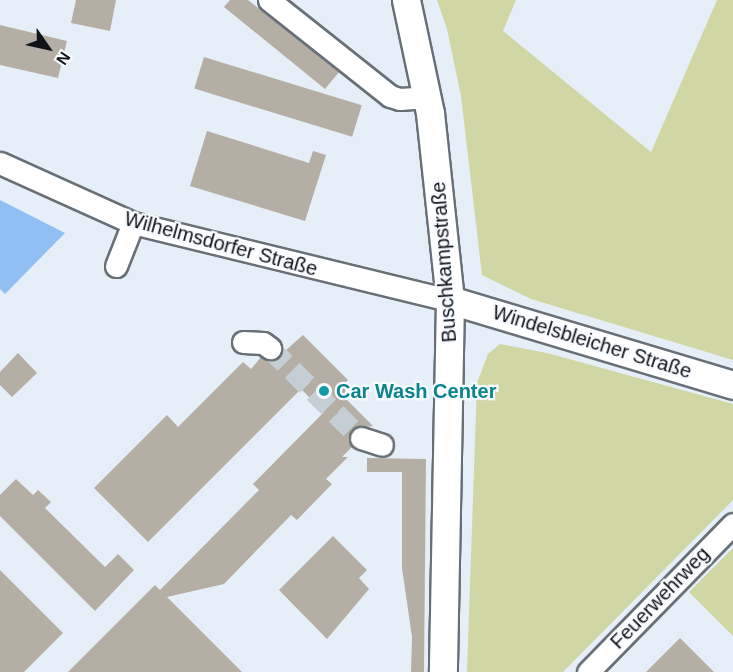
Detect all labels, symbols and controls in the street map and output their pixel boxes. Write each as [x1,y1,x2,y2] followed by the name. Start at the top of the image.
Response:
[18,18,78,78] north arrow
[53,49,74,68] text: N
[426,181,462,343] street label: Buschkampstraße
[122,207,320,281] street label: Wilhelmsdorfer Straße
[490,300,694,384] street label: Windelsbleicher Straße
[336,379,496,403] place label: Car Wash Center
[317,384,331,398] marker: Car Wash Center
[605,542,715,654] street label: Feuerwehrweg

